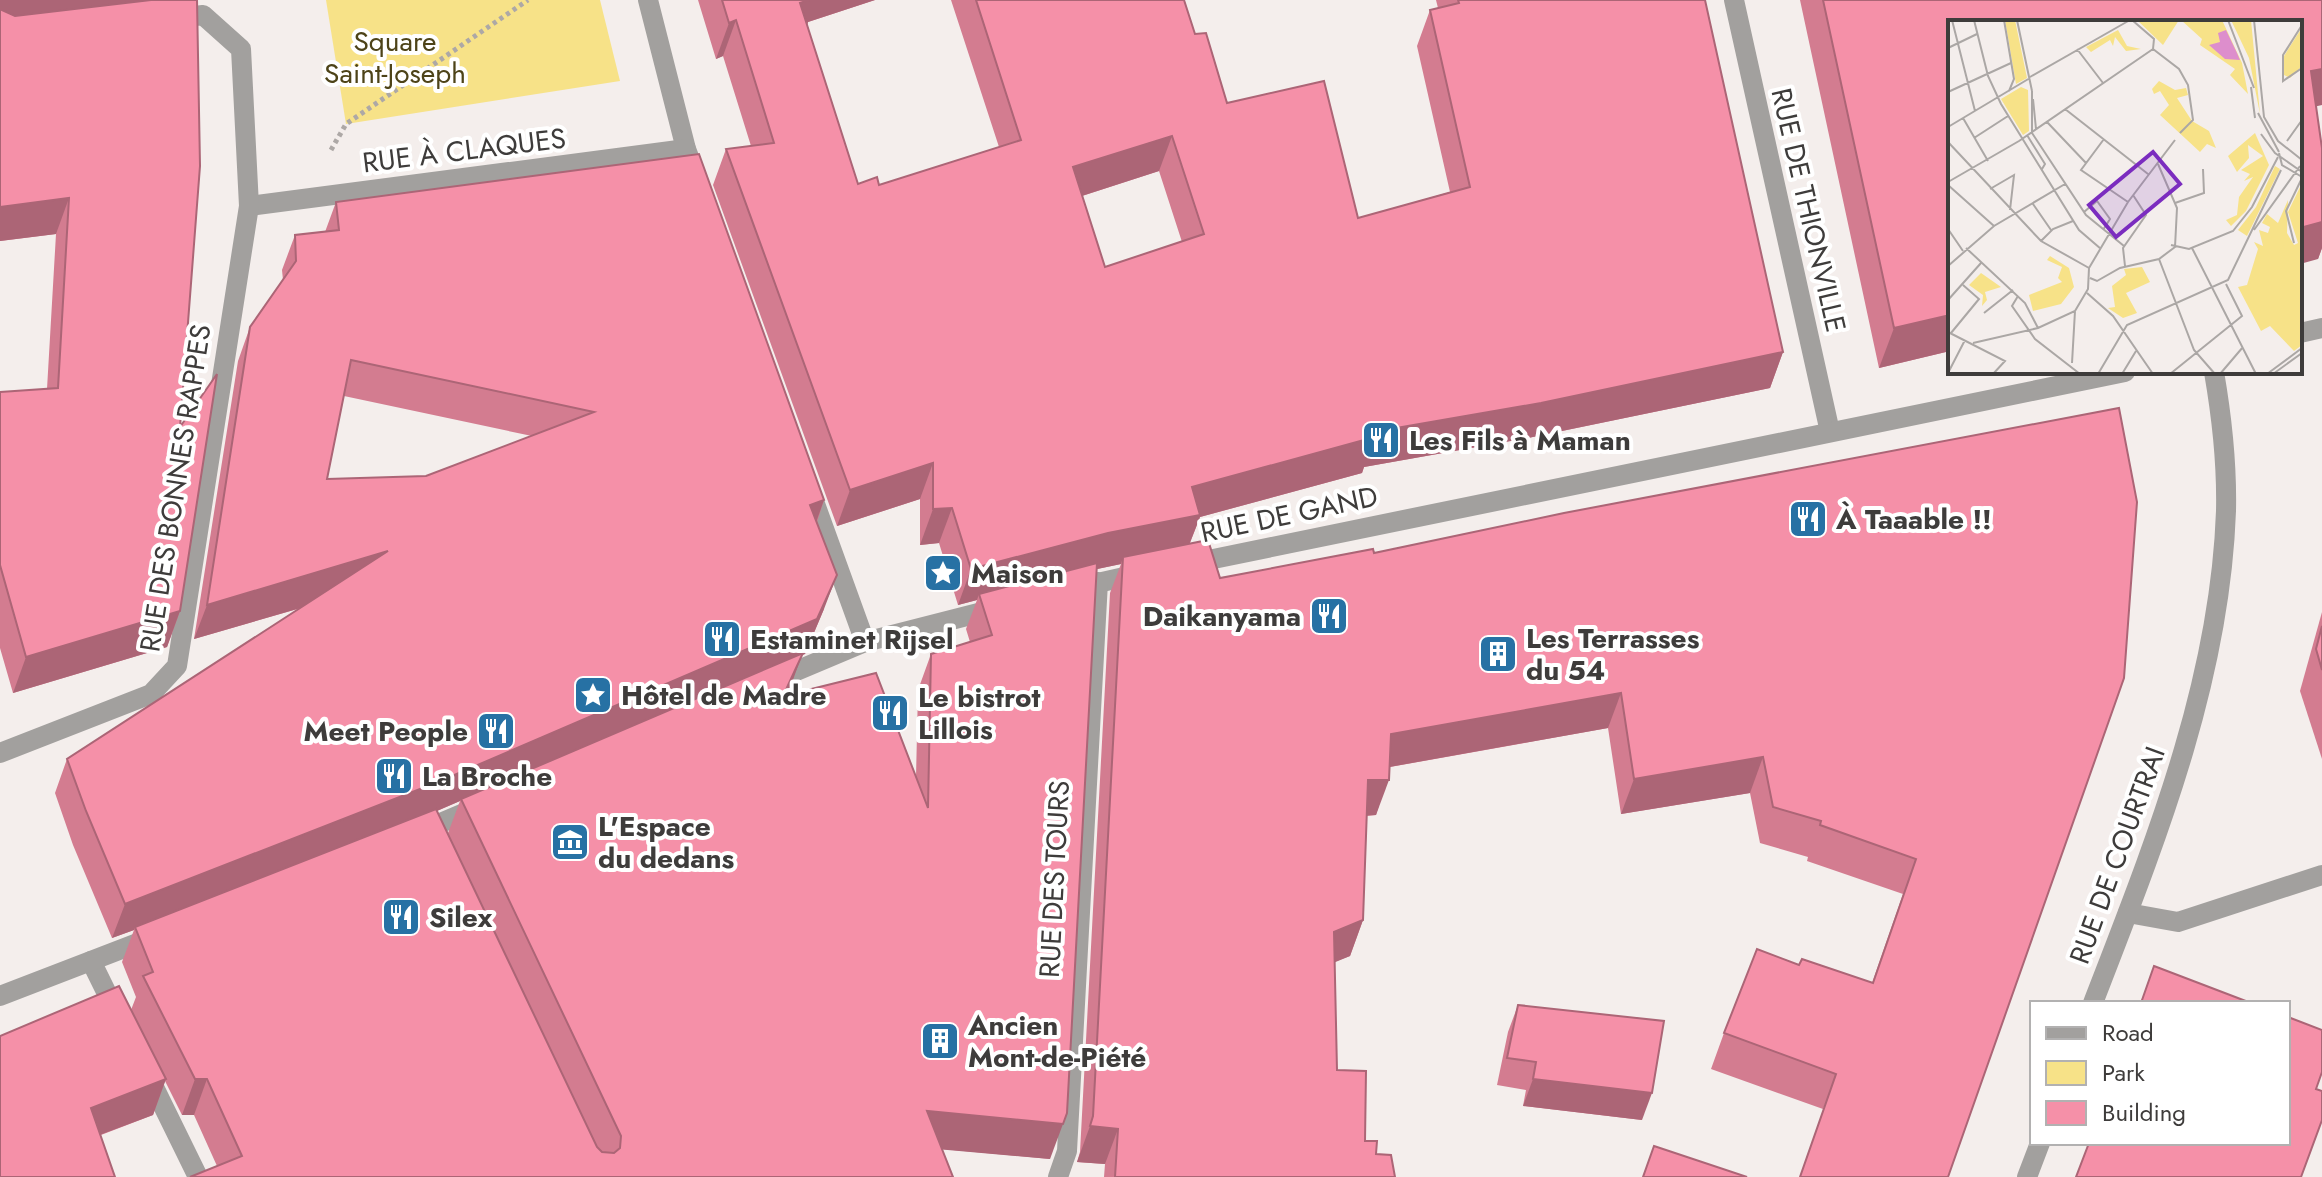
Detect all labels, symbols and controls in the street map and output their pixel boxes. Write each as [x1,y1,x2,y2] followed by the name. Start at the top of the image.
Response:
[1948,20,2302,374] inset map
[324,21,466,94] park label: Square Saint-Joseph
[1760,84,1857,336] street label: RUE DE THIONVILLE
[360,118,568,183] street label: RUE À CLAQUES
[129,321,222,655] street label: RUE DES BONNES RAPPES
[1360,419,1402,461] restaurant icon: Les Fils à Maman
[1409,420,1631,461] place label: Les Fils à Maman
[1197,476,1381,553] street label: RUE DE GAND
[1787,498,1829,540] restaurant icon: À Taaable !!
[1835,499,1992,540] place label: À Taaable !!
[922,552,964,594] place icon: Maison
[971,553,1064,594] place label: Maison
[1308,595,1350,637] restaurant icon: Daikanyama
[1143,596,1301,637] place label: Daikanyama
[701,618,743,660] restaurant icon: Estaminet Rijsel
[1526,618,1700,691] place label: Les Terrasses du 54
[750,619,954,660] place label: Estaminet Rijsel
[1477,633,1519,675] building icon: Les Terrasses du 54
[572,674,614,716] place icon: Hôtel de Madre
[621,675,827,716] place label: Hôtel de Madre
[918,677,1041,750] place label: Le bistrot Lillois
[869,692,911,734] restaurant icon: Le bistrot Lillois
[475,710,517,752] restaurant icon: Meet People
[304,711,468,752] place label: Meet People
[2059,741,2176,969] street label: RUE DE COURTRAI
[373,755,415,797] restaurant icon: La Broche
[422,756,552,797] place label: La Broche
[1029,779,1080,979] street label: RUE DES TOURS
[598,806,735,879] place label: L'Espace du dedans
[549,821,591,863] museum icon: L'Espace du dedans
[380,896,422,938] restaurant icon: Silex
[429,897,492,938] place label: Silex
[2030,1001,2290,1145] legend
[967,1005,1146,1078] place label: Ancien Mont-de-Piété
[2102,1015,2154,1050] text: Road
[919,1020,961,1062] building icon: Ancien Mont-de-Piété
[2102,1055,2145,1090] text: Park
[2102,1095,2186,1130] text: Building

